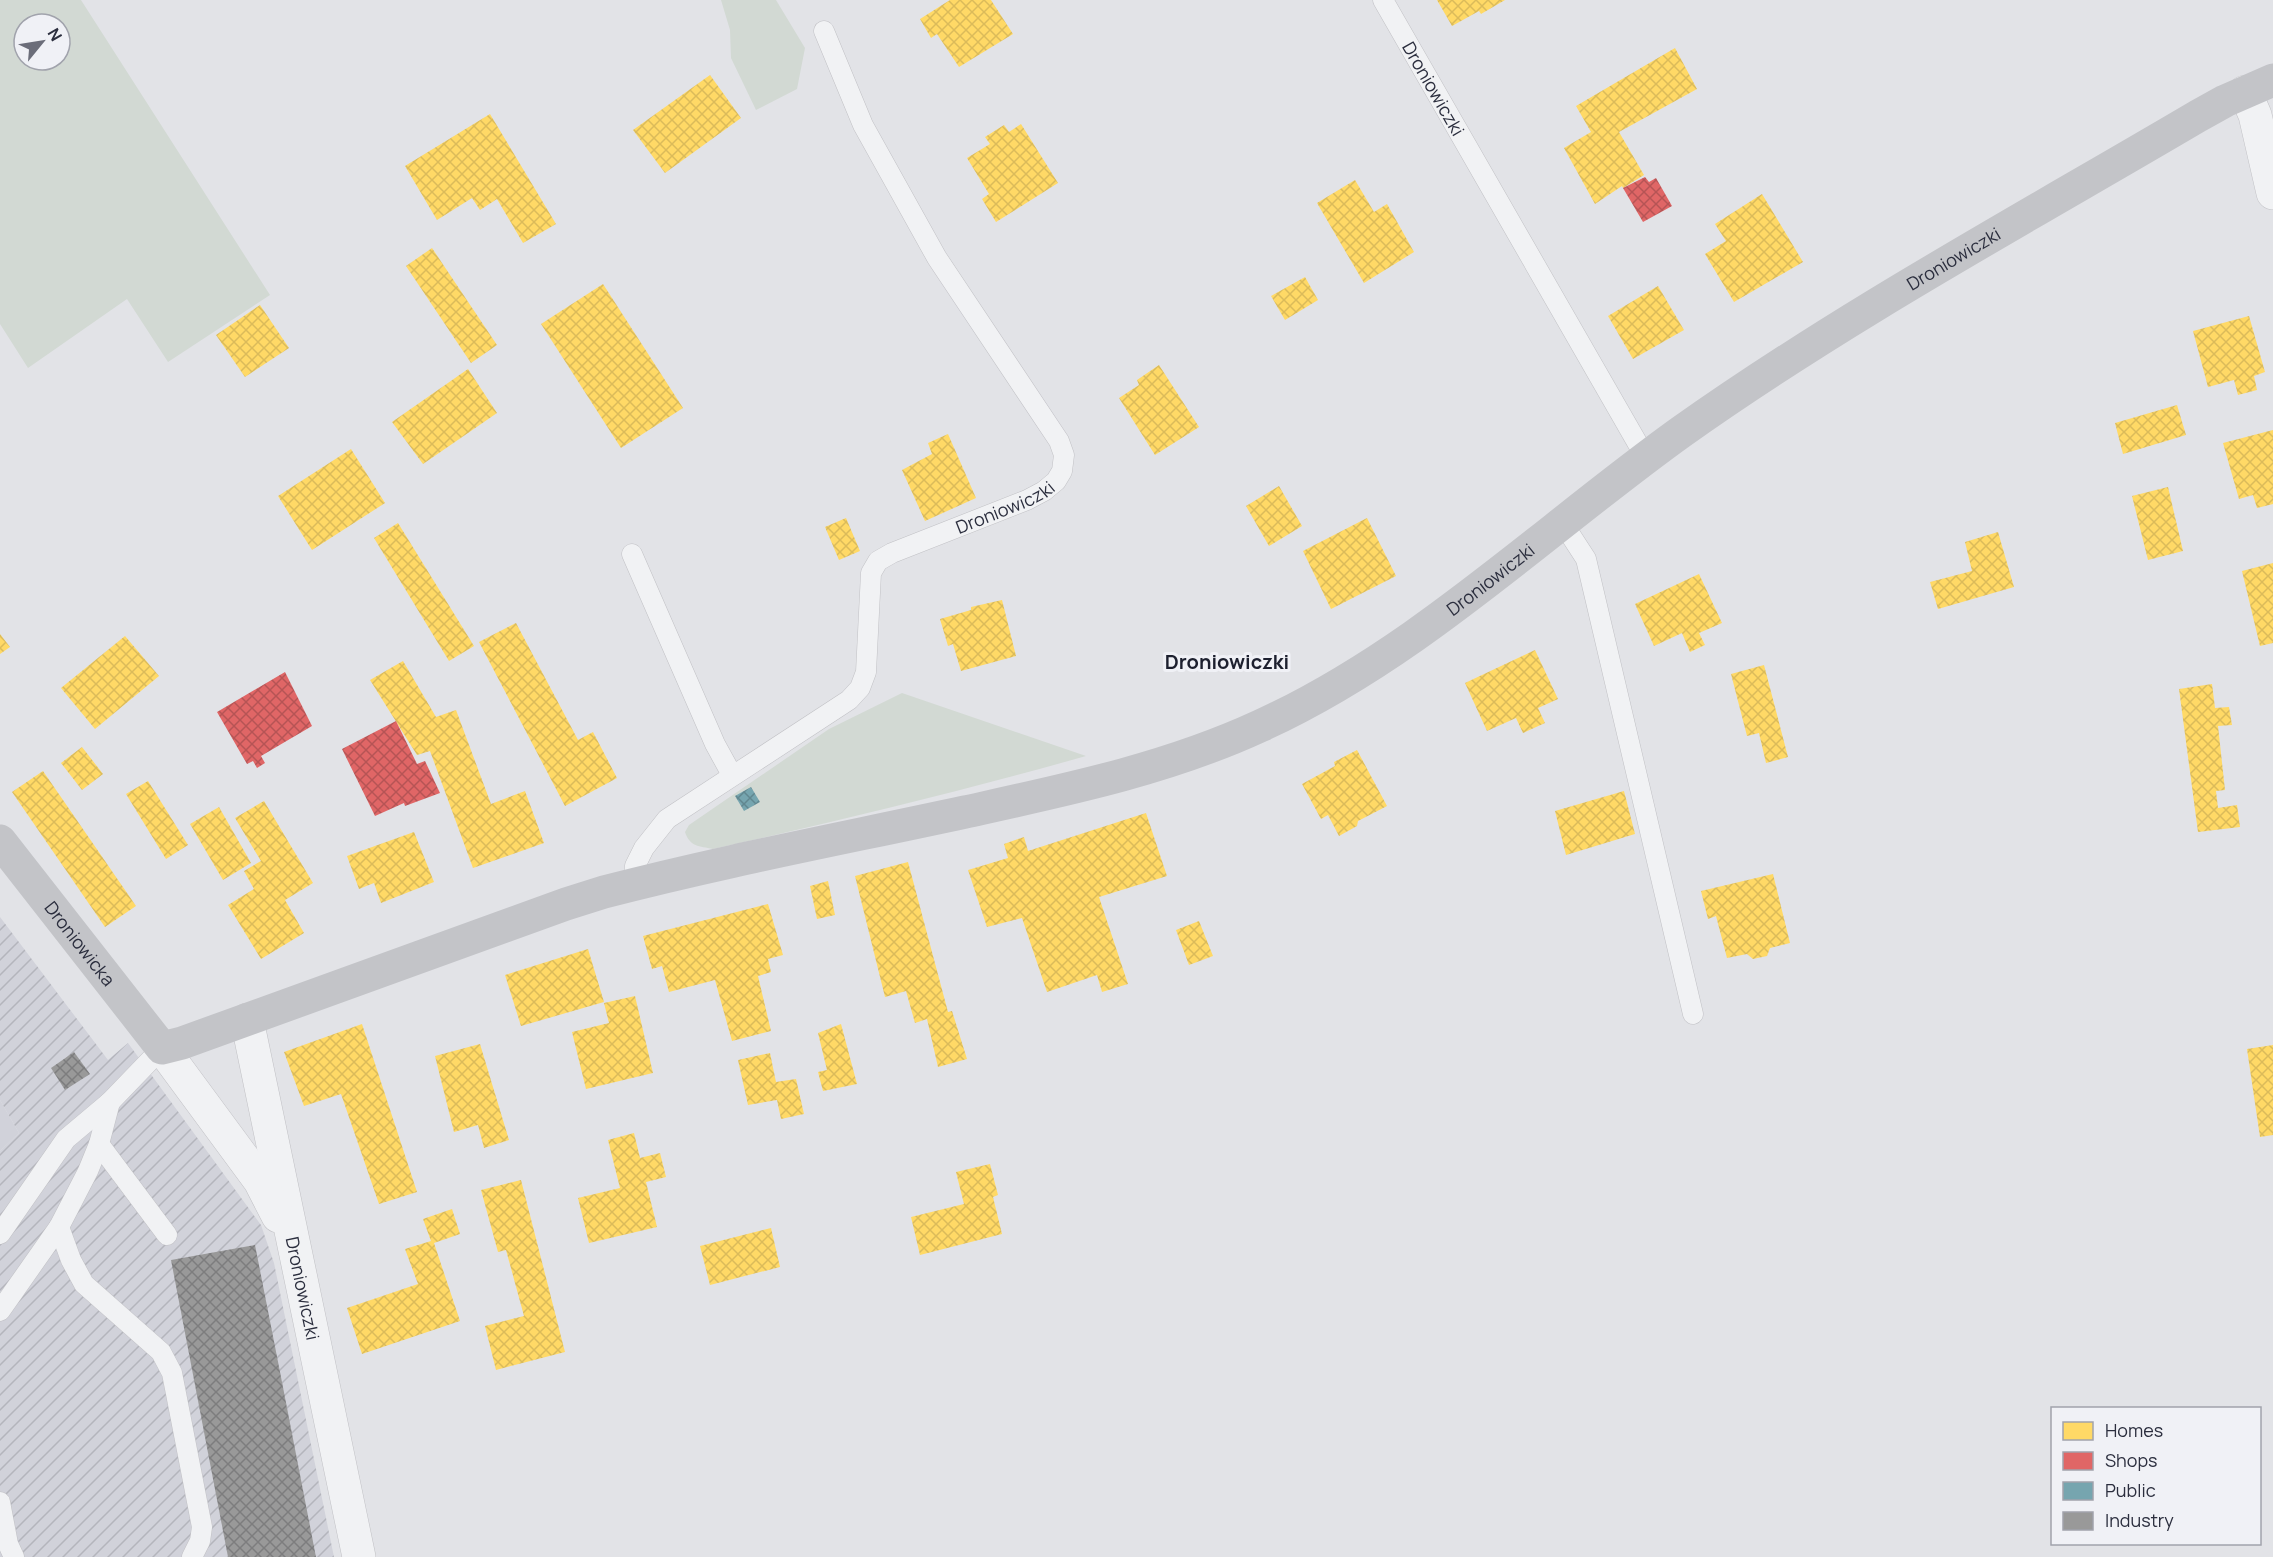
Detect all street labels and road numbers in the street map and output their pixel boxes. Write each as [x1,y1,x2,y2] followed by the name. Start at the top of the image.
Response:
[1397,37,1470,140] street label: Droniowiczki
[1902,222,2005,296] street label: Droniowiczki
[952,475,1059,539] street label: Droniowiczki
[1441,538,1539,621] street label: Droniowiczki
[39,896,121,991] street label: Droniowicka
[280,1234,325,1342] street label: Droniowiczki

